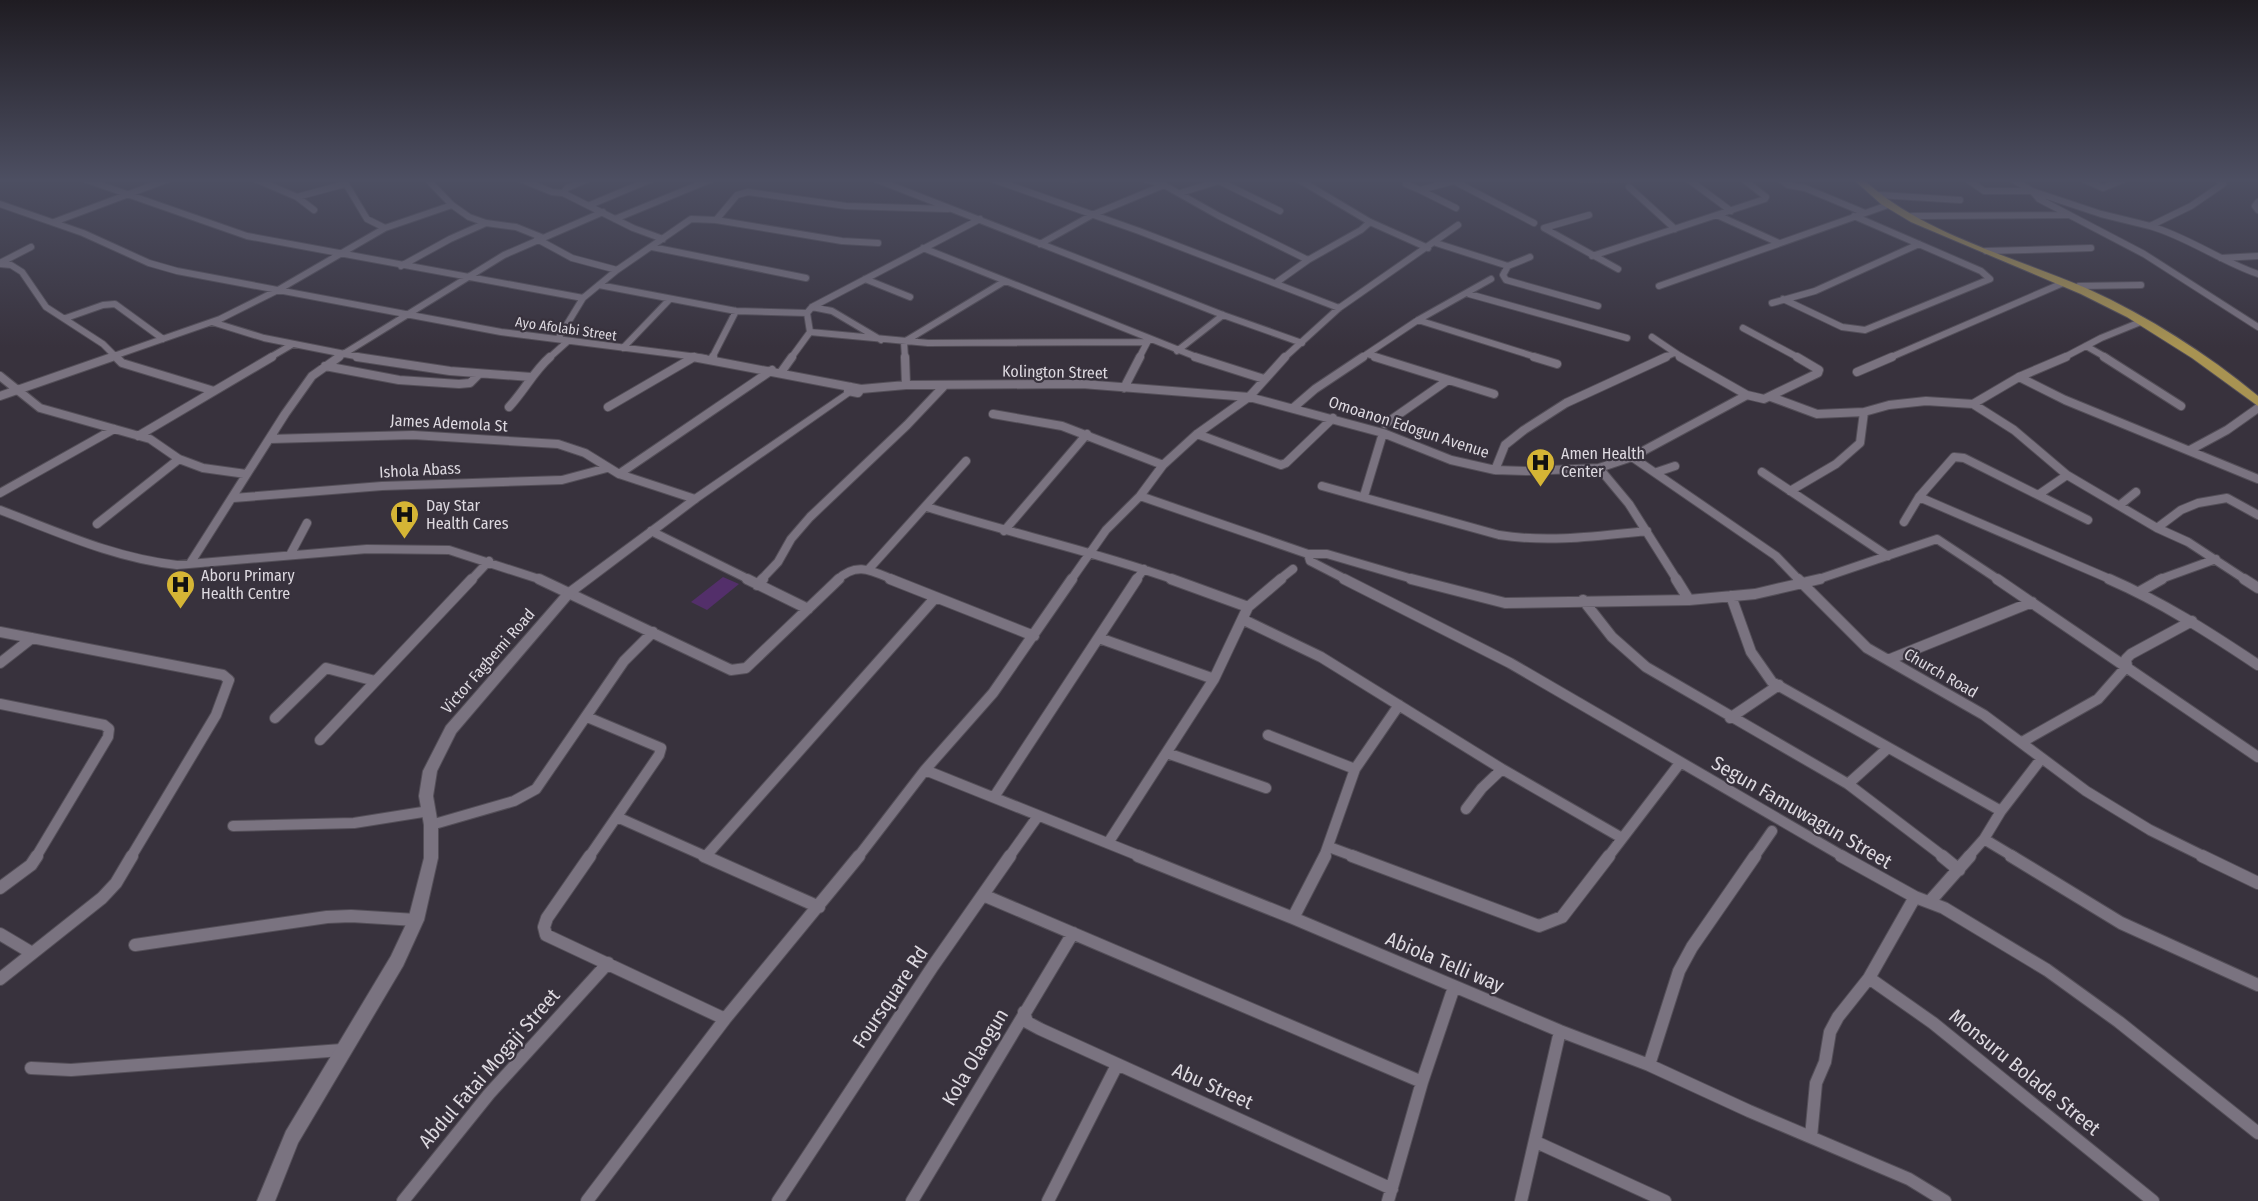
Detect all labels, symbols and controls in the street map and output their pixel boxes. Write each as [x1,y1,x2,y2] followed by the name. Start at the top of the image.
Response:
[514,313,618,345] street label: Ayo Afolabi Street
[1002,362,1109,382] street label: Kolington Street
[1326,392,1492,462] street label: Omoanon Edogun Avenue
[390,410,509,436] street label: James Ademola St
[1561,444,1645,481] place label: Amen Health Center
[1524,446,1556,488] hospital icon: Amen Health Center
[379,458,461,482] street label: Ishola Abass
[426,496,509,533] place label: Day Star Health Cares
[389,498,421,540] hospital icon: Day Star Health Cares
[201,566,295,603] place label: Aboru Primary Health Centre
[164,568,196,610] hospital icon: Aboru Primary Health Centre
[437,605,539,717] street label: Victor Fagbemi Road
[1901,644,1981,702] street label: Church Road
[1707,751,1897,874] street label: Segun Famuwagun Street
[1382,926,1508,998] street label: Abiola Telli way
[847,942,933,1052] street label: Foursquare Rd
[413,983,565,1152] street label: Abdul Fatai Mogaji Street
[937,1004,1013,1110] street label: Kola Olaogun
[1945,1004,2106,1141] street label: Monsuru Bolade Street
[1169,1058,1257,1115] street label: Abu Street

